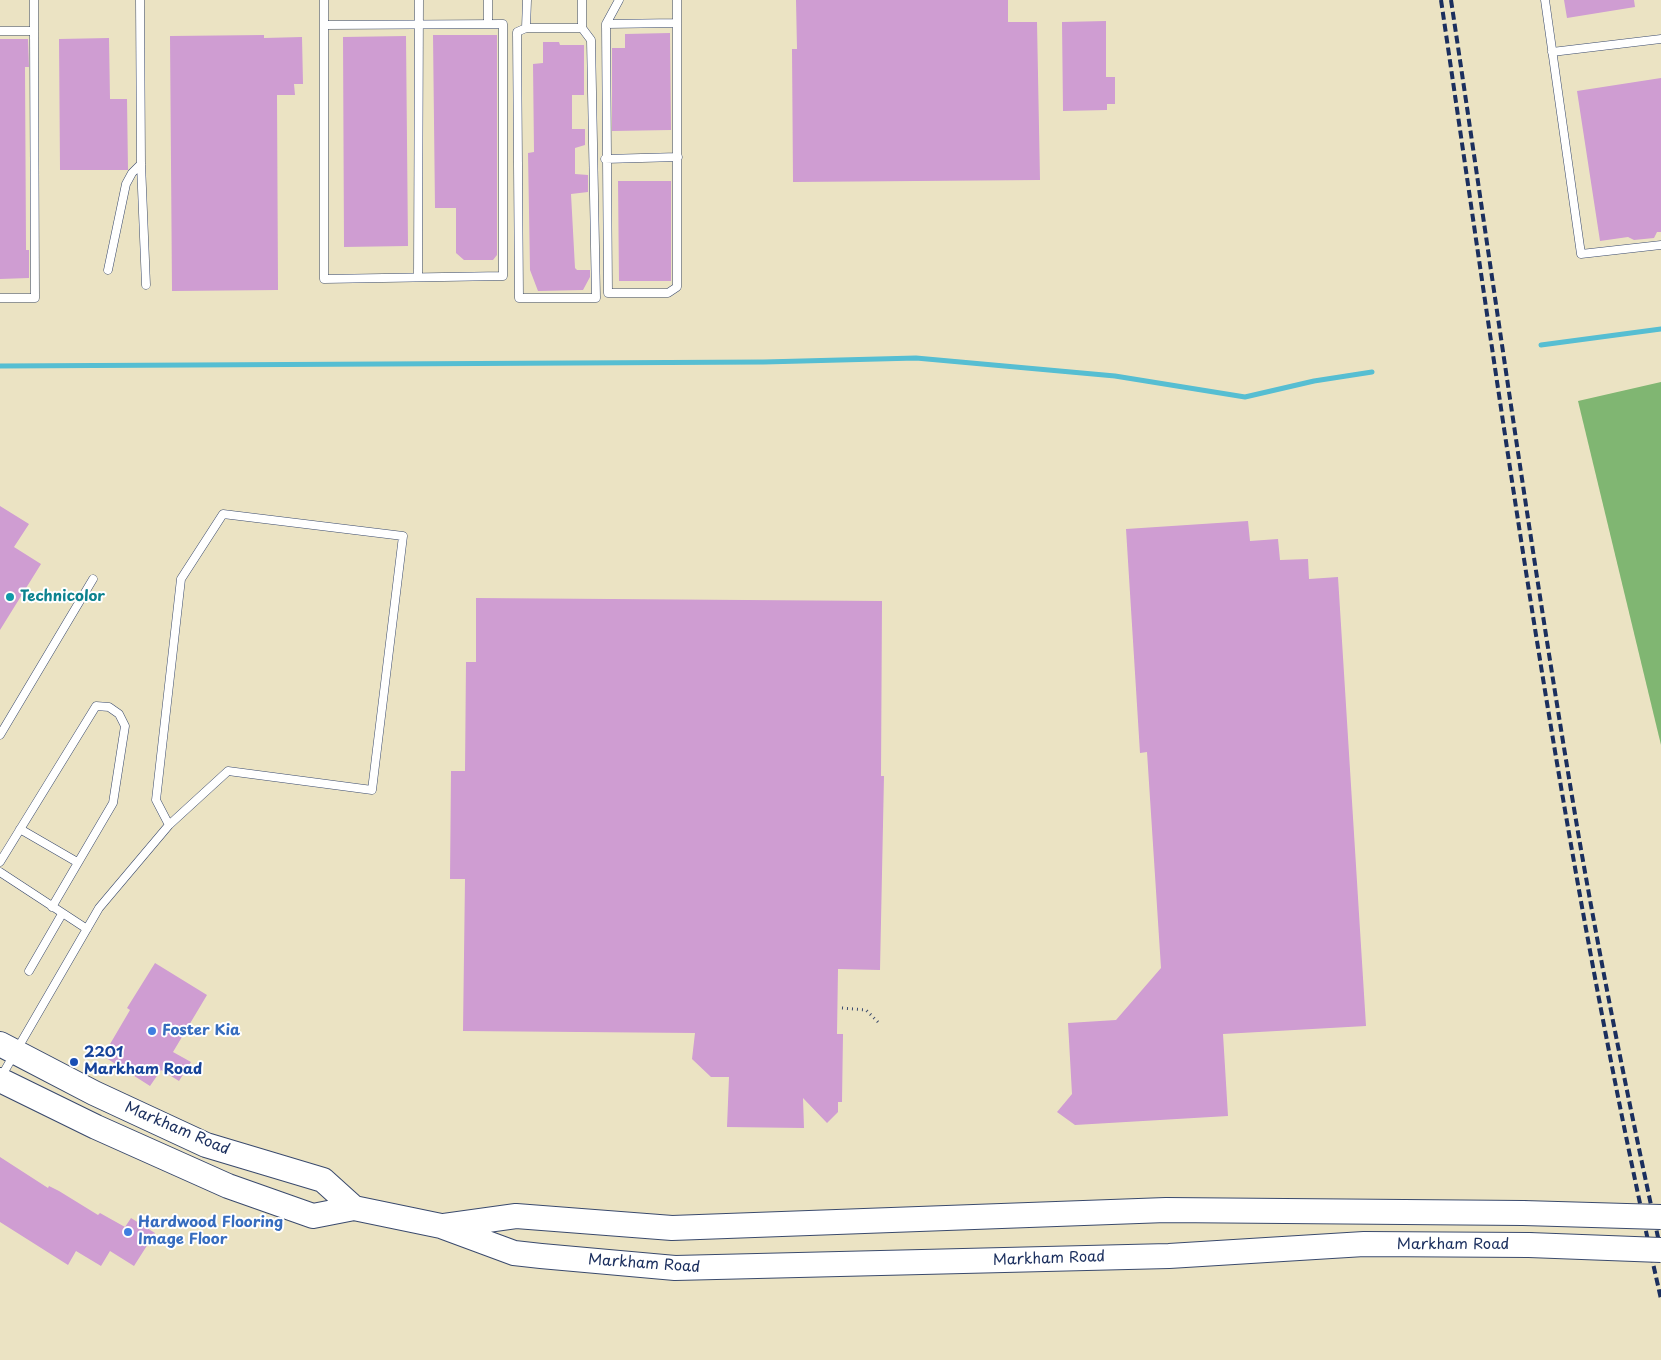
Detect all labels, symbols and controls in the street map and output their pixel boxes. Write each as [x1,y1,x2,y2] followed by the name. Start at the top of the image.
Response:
[20,588,105,606] place label: Technicolor
[4,591,16,603] marker: Technicolor
[162,1022,240,1040] place label: Foster Kia
[146,1025,158,1037] marker: Foster Kia
[84,1044,202,1079] place label: 2201 Markham Road
[68,1056,80,1068] marker: 2201 Markham Road
[122,1099,232,1159] street label: Markham Road
[138,1214,283,1249] place label: Hardwood Flooring Image Floor
[122,1226,134,1238] marker: Hardwood Flooring Image Floor
[1397,1236,1509,1254] street label: Markham Road
[993,1248,1105,1270] street label: Markham Road
[587,1251,701,1277] street label: Markham Road

